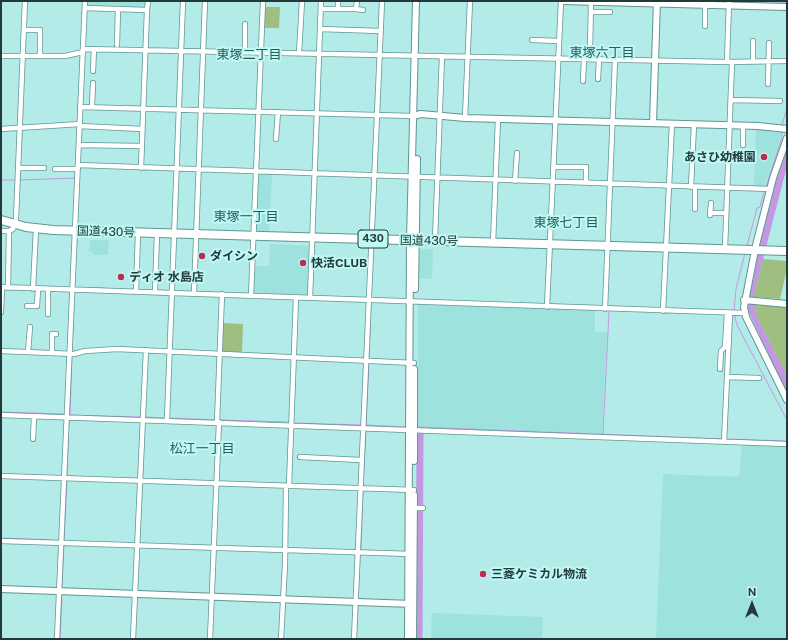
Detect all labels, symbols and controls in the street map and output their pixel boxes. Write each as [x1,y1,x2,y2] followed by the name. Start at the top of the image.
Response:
[570,45,634,61] district label: 東塚六丁目
[217,47,281,63] district label: 東塚二丁目
[684,150,756,164] place label: あさひ幼稚園
[759,152,769,162] marker: あさひ幼稚園
[214,209,278,225] district label: 東塚一丁目
[534,215,598,231] district label: 東塚七丁目
[77,224,135,240] street label: 国道430号
[358,230,388,248] road number: 430
[400,233,458,249] street label: 国道430号
[210,249,258,263] place label: ダイシン
[197,251,207,261] marker: ダイシン
[311,256,367,270] place label: 快活CLUB
[298,258,308,268] marker: 快活CLUB
[129,270,204,284] place label: ディオ 水島店
[116,272,126,282] marker: ディオ 水島店
[170,441,234,457] district label: 松江一丁目
[491,567,587,581] place label: 三菱ケミカル物流
[478,569,488,579] marker: 三菱ケミカル物流
[732,584,772,624] north arrow
[748,586,756,598] text: N

